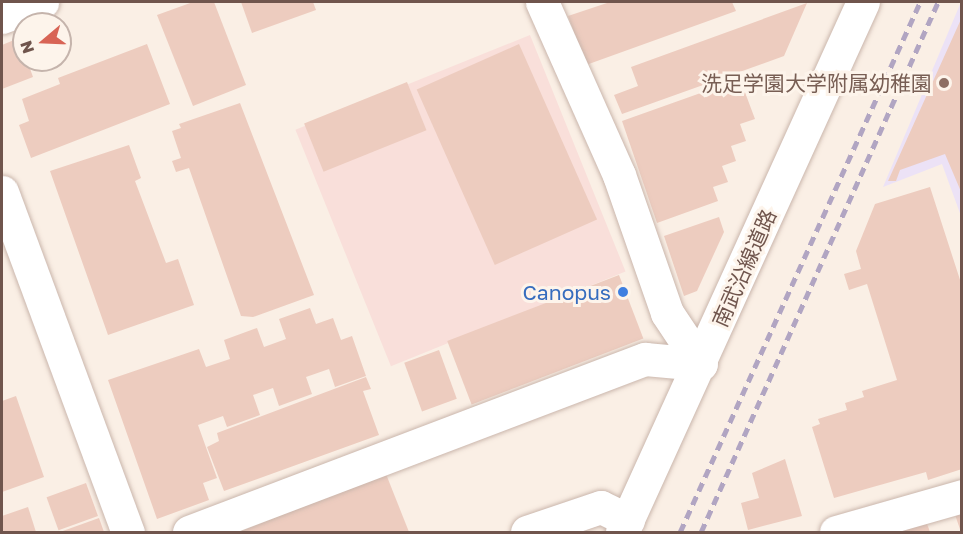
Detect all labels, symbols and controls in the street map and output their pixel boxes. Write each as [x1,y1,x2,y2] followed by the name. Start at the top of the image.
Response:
[12,12,72,72] north arrow
[15,38,38,56] text: N
[701,70,932,96] place label: 洗足学園大学附属幼稚園
[937,76,951,90] marker: 洗足学園大学附属幼稚園
[707,205,781,331] street label: 南武沿線道路
[523,279,611,305] place label: Canopus
[616,285,630,299] marker: Canopus

